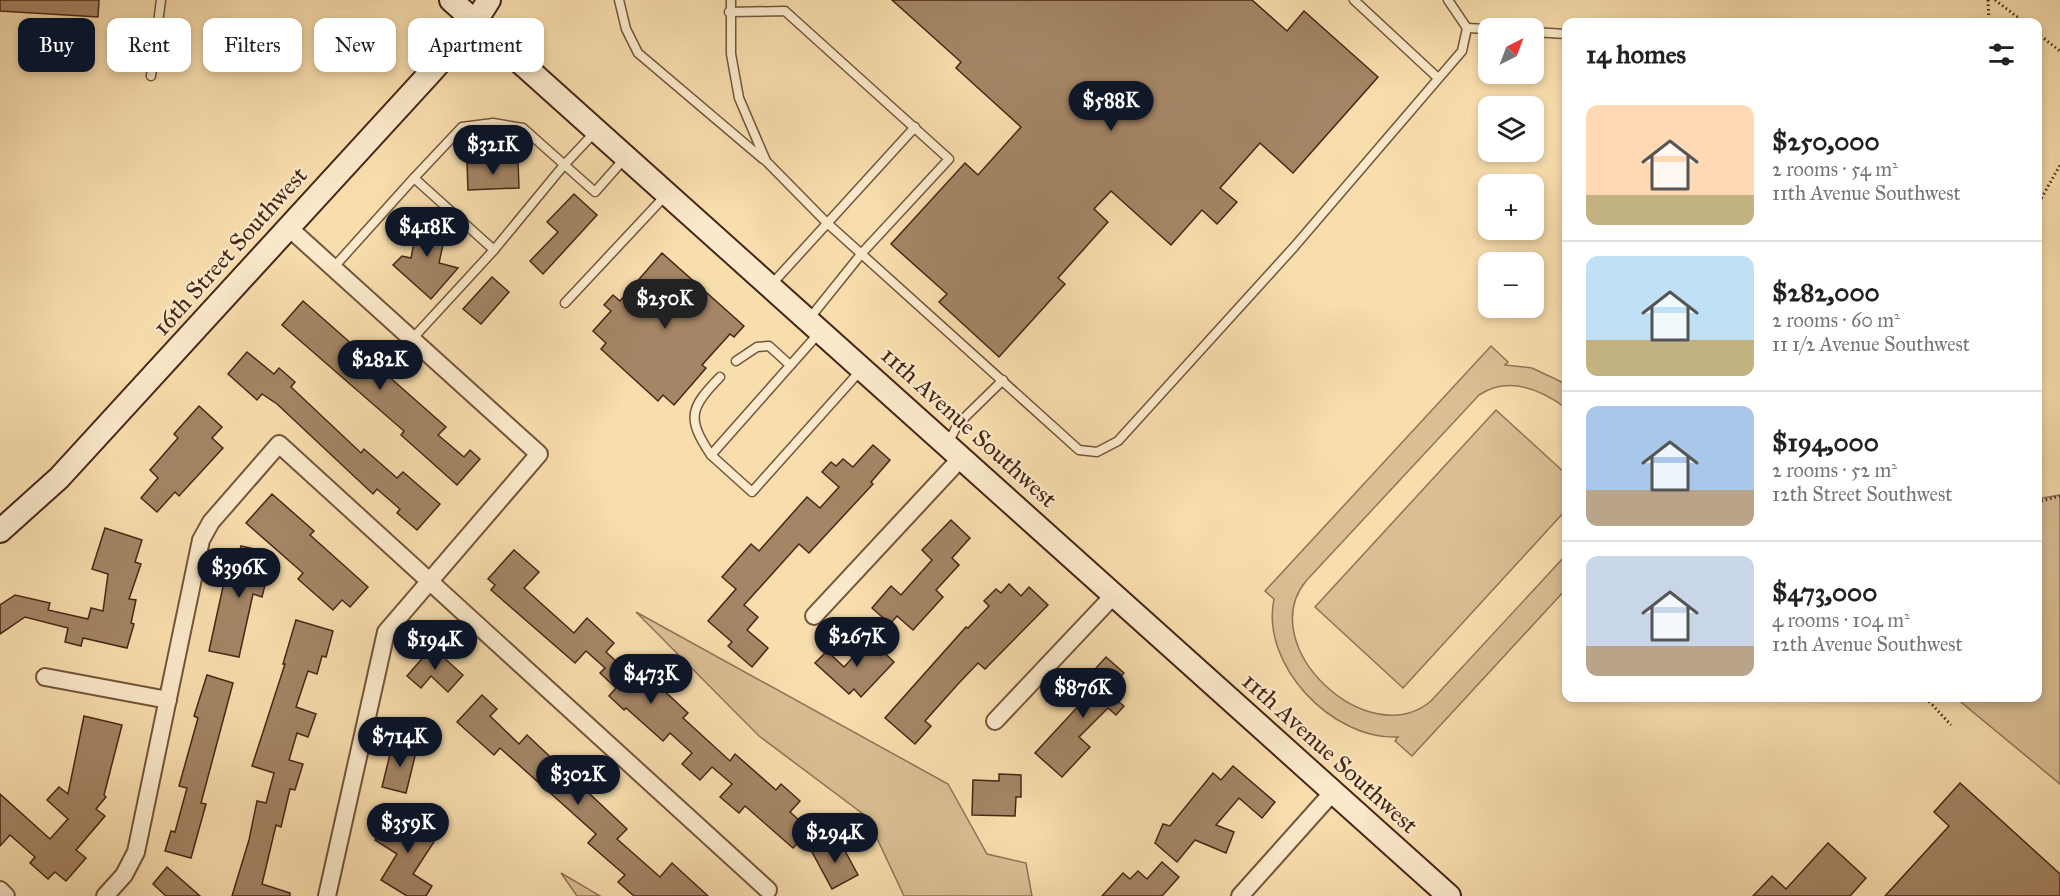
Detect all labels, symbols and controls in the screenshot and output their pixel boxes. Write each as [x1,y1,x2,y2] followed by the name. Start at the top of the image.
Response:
[18,18,95,72] chip: Buy
[107,18,191,72] chip: Rent
[203,18,302,72] chip: Filters
[314,18,396,72] chip: New
[408,18,544,72] chip: Apartment
[1478,18,1544,84] north arrow
[1478,18,1544,318] map controls
[1586,38,1686,70] text: 14 homes
[1985,38,2018,71] icon: filters
[1069,81,1153,132] pin: $588K
[1083,88,1139,112] text: $588K
[1478,96,1544,162] button: layers
[451,125,535,176] pin: $321K
[1772,125,1880,157] text: $250,000
[1634,129,1706,201] icon: home
[467,132,519,156] text: $321K
[1772,157,1898,181] text: 2 rooms · 54 m²
[146,160,314,342] street label: 16th Street Southwest
[1478,174,1544,240] button: +
[1772,181,1961,205] text: 11th Avenue Southwest
[385,207,469,258] pin: $418K
[399,214,455,238] text: $418K
[1478,252,1544,318] button: −
[1772,276,1880,308] text: $282,000
[623,279,707,330] pin: $250K
[1634,280,1706,352] icon: home
[637,286,693,310] text: $250K
[1772,308,1900,332] text: 2 rooms · 60 m²
[1772,332,1970,356] text: 11 1/2 Avenue Southwest
[338,340,422,391] pin: $282K
[875,340,1064,514] street label: 11th Avenue Southwest
[352,347,408,371] text: $282K
[1772,426,1879,458] text: $194,000
[1634,430,1706,502] icon: home
[1772,458,1897,482] text: 2 rooms · 52 m²
[1772,482,1952,506] text: 12th Street Southwest
[197,548,281,599] pin: $396K
[211,555,267,579] text: $396K
[1772,576,1877,608] text: $473,000
[1634,580,1706,652] icon: home
[1772,608,1910,632] text: 4 rooms · 104 m²
[815,617,899,668] pin: $267K
[393,620,477,671] pin: $194K
[829,624,885,648] text: $267K
[407,627,463,651] text: $194K
[1772,632,1963,656] text: 12th Avenue Southwest
[609,654,693,705] pin: $473K
[623,661,679,685] text: $473K
[1236,666,1425,840] street label: 11th Avenue Southwest
[1041,668,1125,719] pin: $876K
[1054,675,1112,699] text: $876K
[358,717,442,768] pin: $714K
[372,724,428,748] text: $714K
[536,755,620,806] pin: $302K
[550,762,606,786] text: $302K
[366,803,450,854] pin: $359K
[381,810,435,834] text: $359K
[793,813,877,864] pin: $294K
[806,820,864,844] text: $294K

